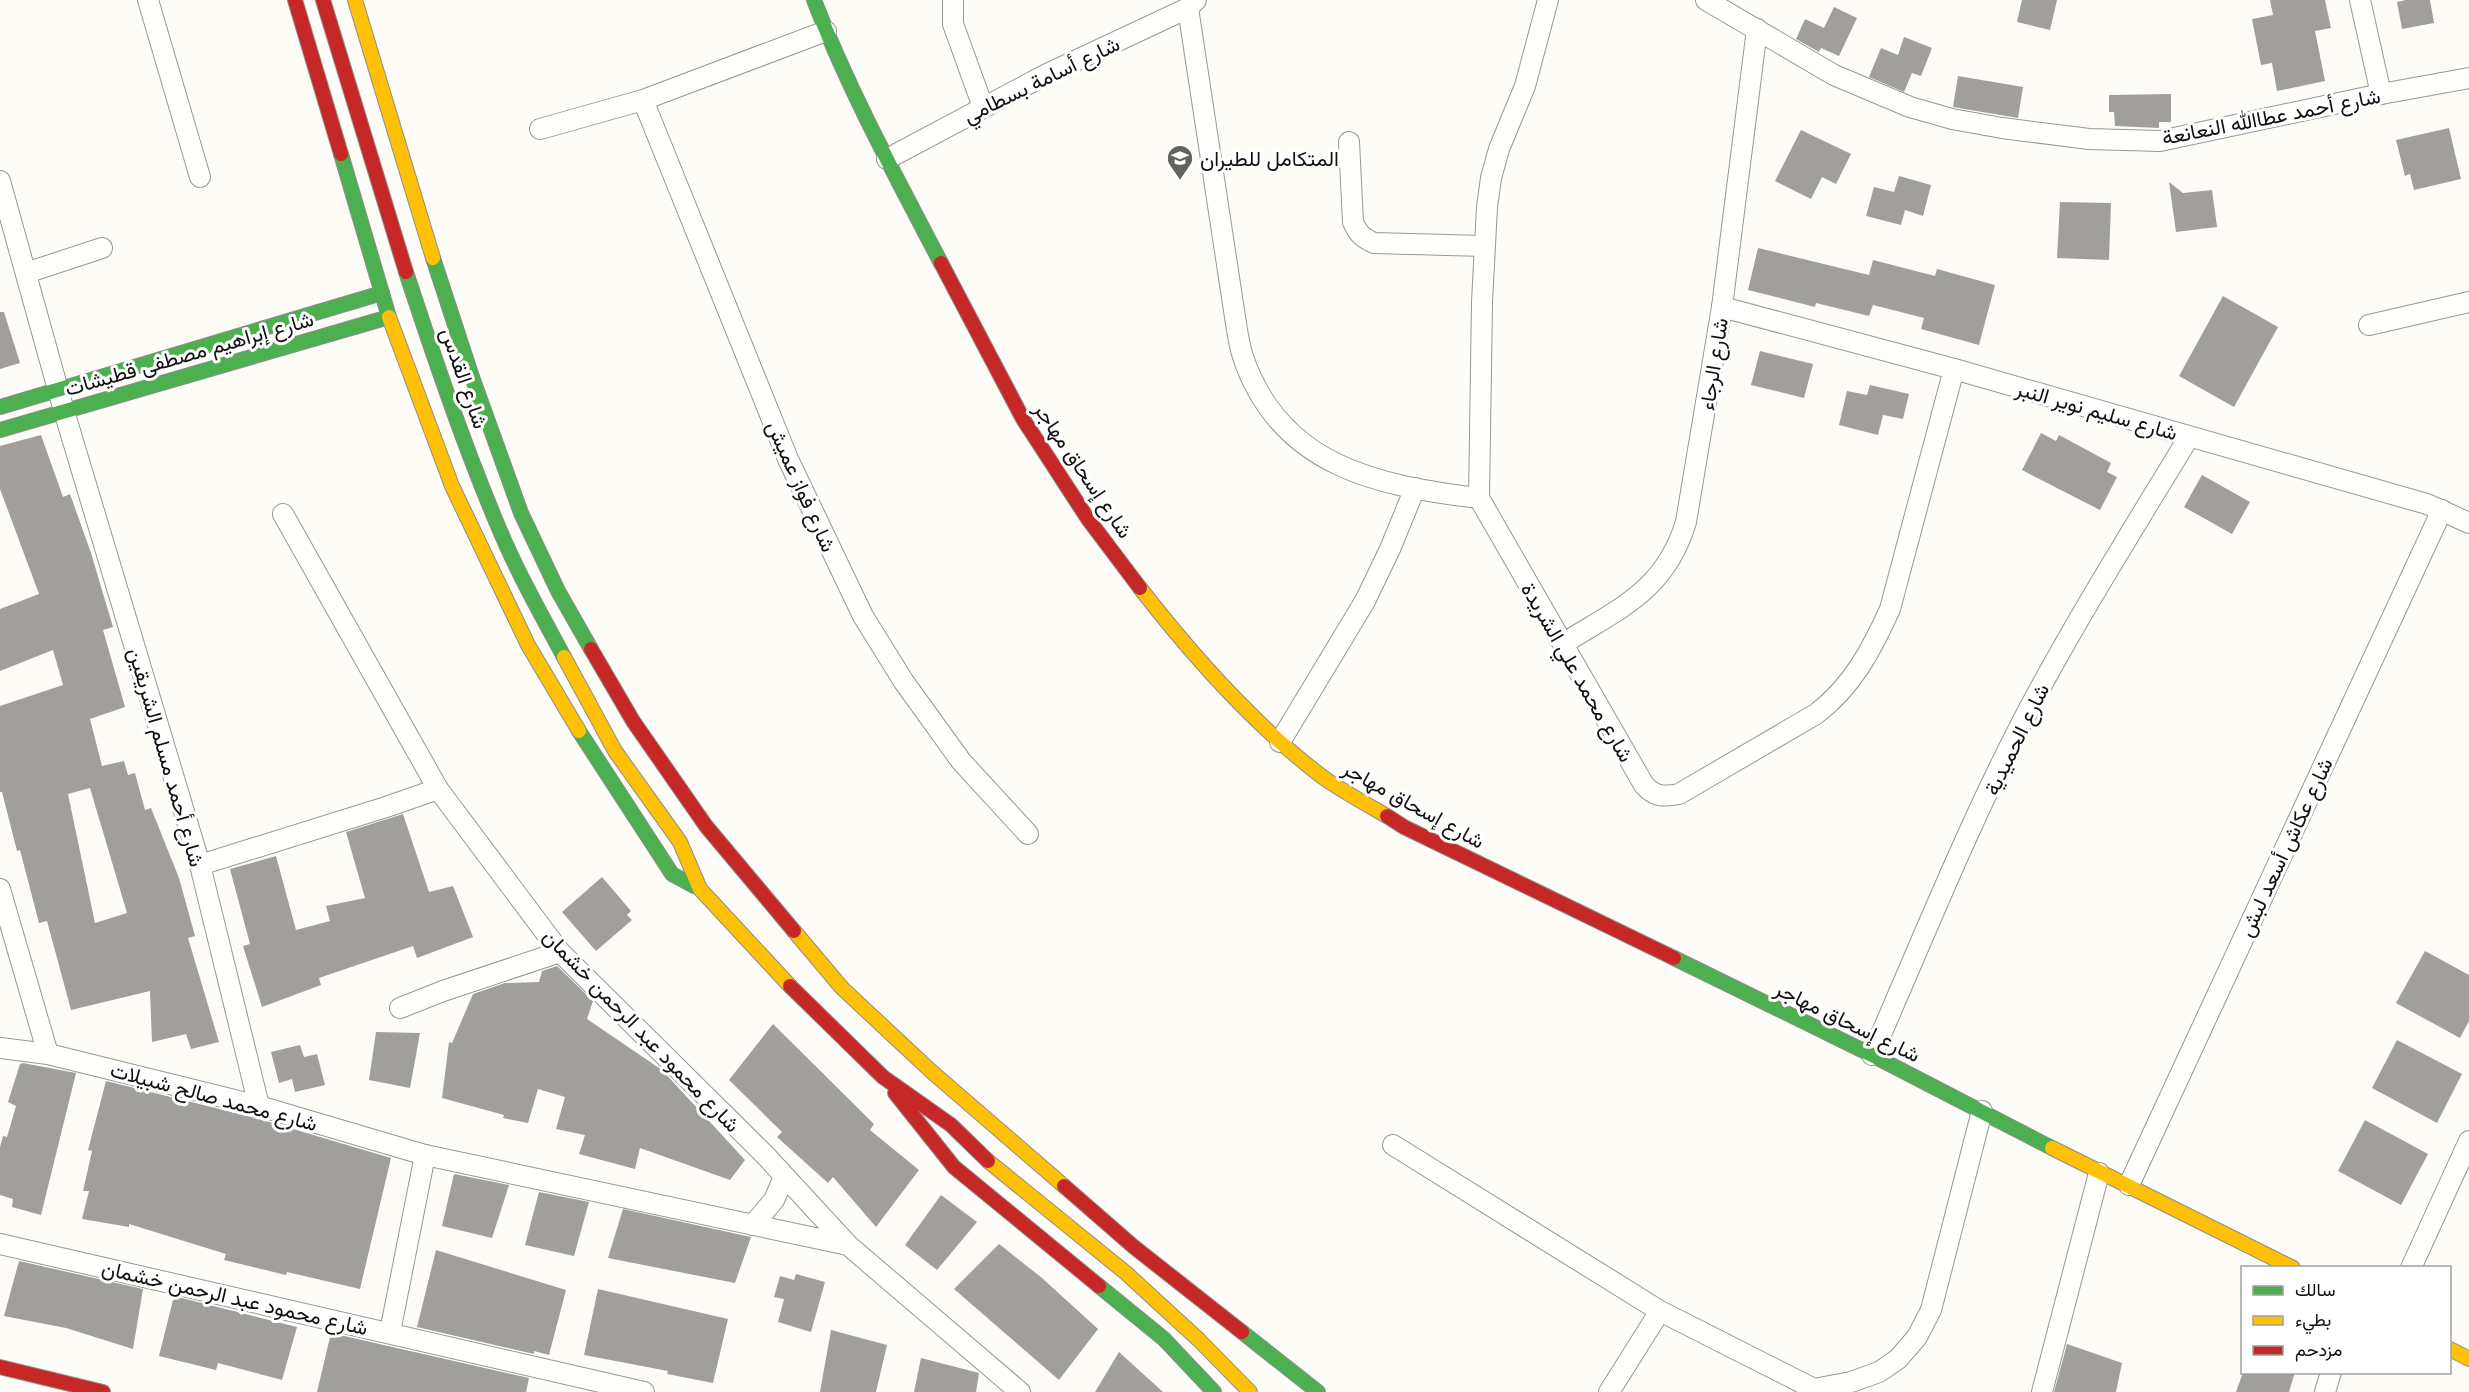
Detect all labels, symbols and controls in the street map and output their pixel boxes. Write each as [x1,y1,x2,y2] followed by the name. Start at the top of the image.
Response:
[958,29,1126,133] street label: شارع أسامة بسطامي
[2159,81,2383,152] street label: شارع أحمد عطاالله النعانعة
[1165,143,1195,181] school or university icon: المتكامل للطيران
[1200,144,1339,172] place label: المتكامل للطيران
[62,304,317,403] street label: شارع إبراهيم مصطفى قطيشات
[1692,316,1735,412] street label: شارع الرجاء
[434,324,495,433] street label: شارع القدس
[2012,373,2181,447] street label: شارع سليم نوير النبر
[1027,396,1140,544] street label: شارع إسحاق مهاجر
[760,416,843,556] street label: شارع فواز عميش
[1512,577,1641,769] street label: شارع محمد علي الشريدة
[121,644,212,870] street label: شارع أحمد مسلم الشريقين
[1977,678,2056,800] street label: شارع الحميدية
[1337,753,1490,855] street label: شارع إسحاق مهاجر
[2231,753,2340,941] street label: شارع عكاش أسعد لبش
[537,922,747,1138] street label: شارع محمود عبد الرحمن خشمان
[1769,973,1925,1069] street label: شارع إسحاق مهاجر
[107,1055,321,1138] street label: شارع محمد صالح شبيلات
[99,1253,371,1342] street label: شارع محمود عبد الرحمن خشمان
[2241,1266,2451,1374] legend
[2295,1277,2335,1301] text: سالك
[2295,1307,2331,1335] text: بطيء
[2295,1337,2342,1362] text: مزدحم

